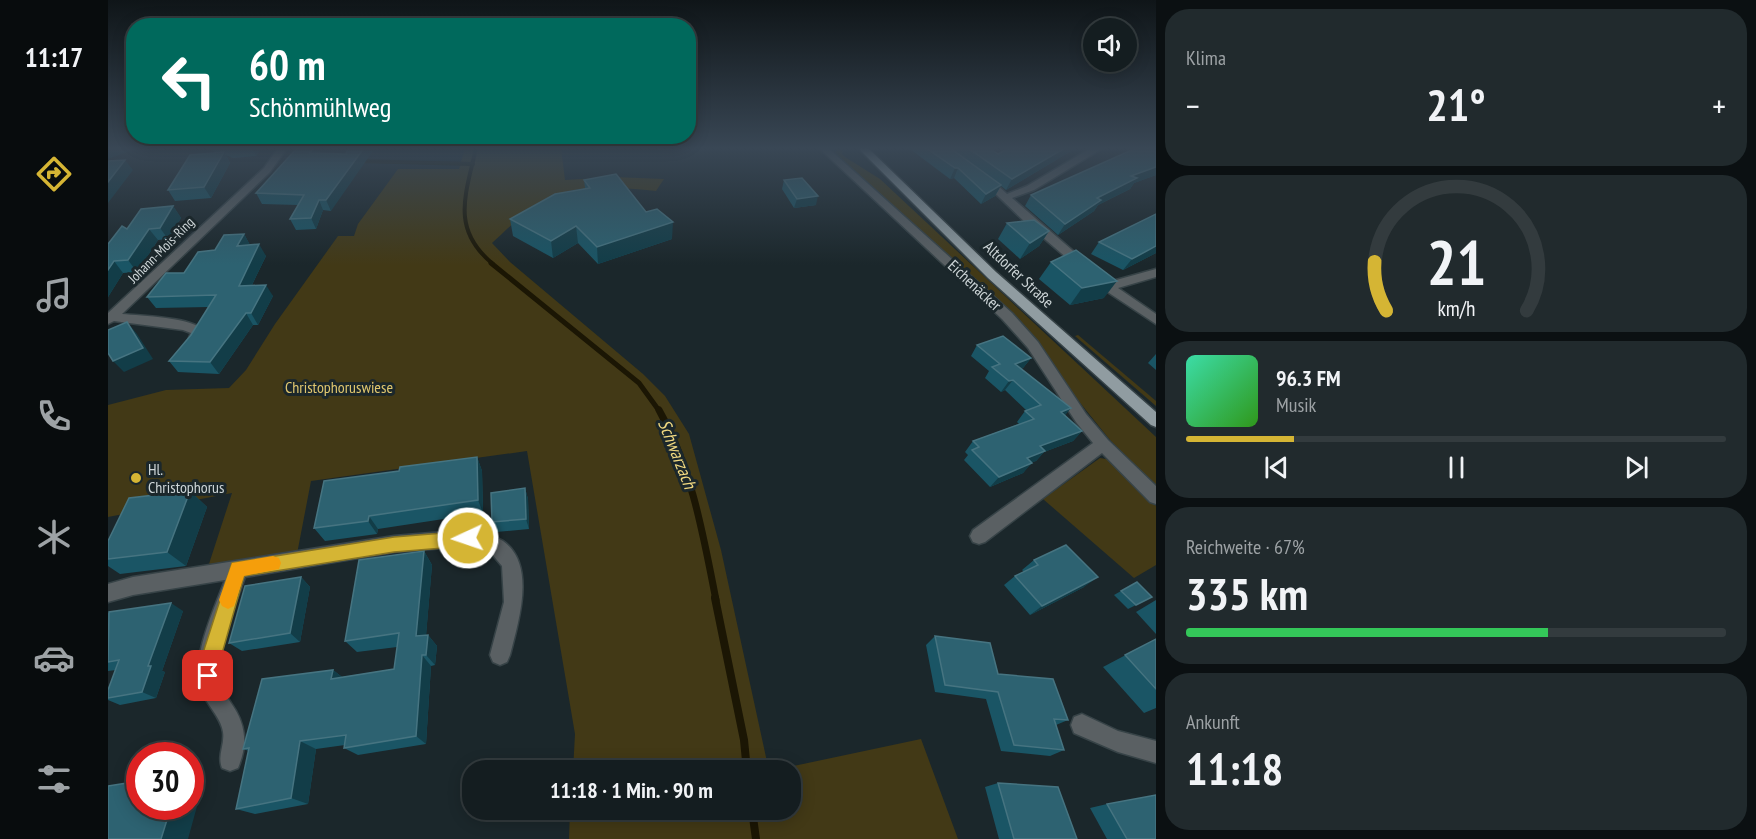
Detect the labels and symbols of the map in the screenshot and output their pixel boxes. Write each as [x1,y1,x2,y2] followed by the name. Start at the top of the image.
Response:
[123,213,198,288] street label: Johann-Mois-Ring
[980,236,1058,312] street label: Altdorfer Straße
[944,255,1006,315] street label: Eichenäcker
[285,377,393,397] park label: Christophoruswiese
[653,416,702,493] water label: Schwarzach
[148,459,224,497] place label: Hl. Christophorus
[129,471,143,485] marker: Hl. Christophorus
[436,506,500,570] position arrow
[182,650,233,701] pin
[126,742,204,820] speed limit sign: 30

